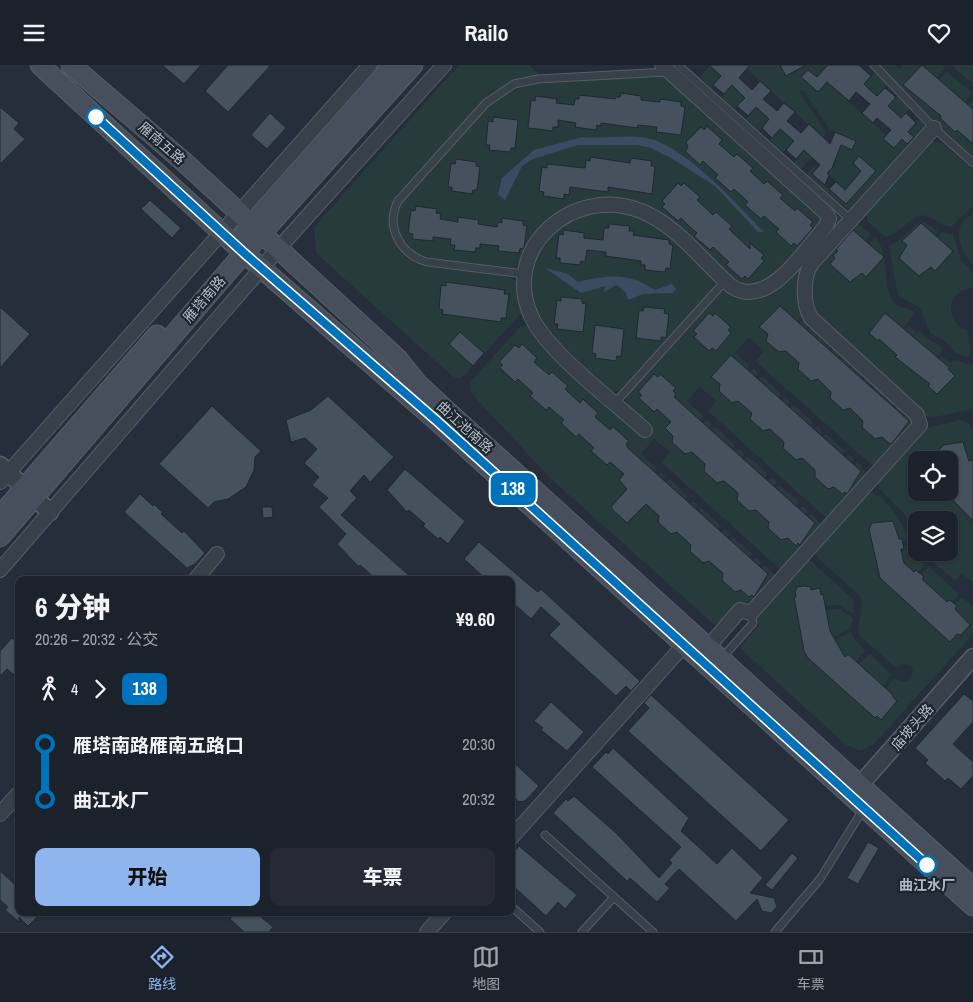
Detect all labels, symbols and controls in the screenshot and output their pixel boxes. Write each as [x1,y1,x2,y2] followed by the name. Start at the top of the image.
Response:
[464,18,509,48] text: Railo
[20,19,48,47] icon: menu
[925,19,953,47] icon: heart
[86,107,106,127] unlabelled marker
[135,118,189,168] street label: 雁南五路
[179,272,229,326] street label: 雁塔南路
[433,397,497,457] street label: 曲江池南路
[908,451,958,561] map controls
[908,451,958,501] button: locate
[484,473,542,505] line badge: 138
[501,476,525,501] text: 138
[908,511,958,561] button: layers
[35,588,110,626] text: 6 分钟
[456,606,495,632] text: ¥9.60
[35,628,158,650] text: 20:26 – 20:32 · 公交
[35,675,63,703] icon: walk
[86,675,114,703] icon: forward
[132,676,157,701] text: 138
[71,678,78,700] text: 4
[887,700,937,754] street label: 庙坡头路
[73,732,244,758] text: 雁塔南路雁南五路口
[462,733,495,755] text: 20:30
[73,787,149,813] text: 曲江水厂
[462,788,495,810] text: 20:32
[35,848,260,906] button: 开始
[270,848,495,906] button: 车票
[917,855,937,875] marker: 曲江水厂
[899,876,955,894] place label: 曲江水厂
[148,943,176,993] tab: 路线
[472,943,500,993] tab: 地图
[797,943,825,993] tab: 车票

